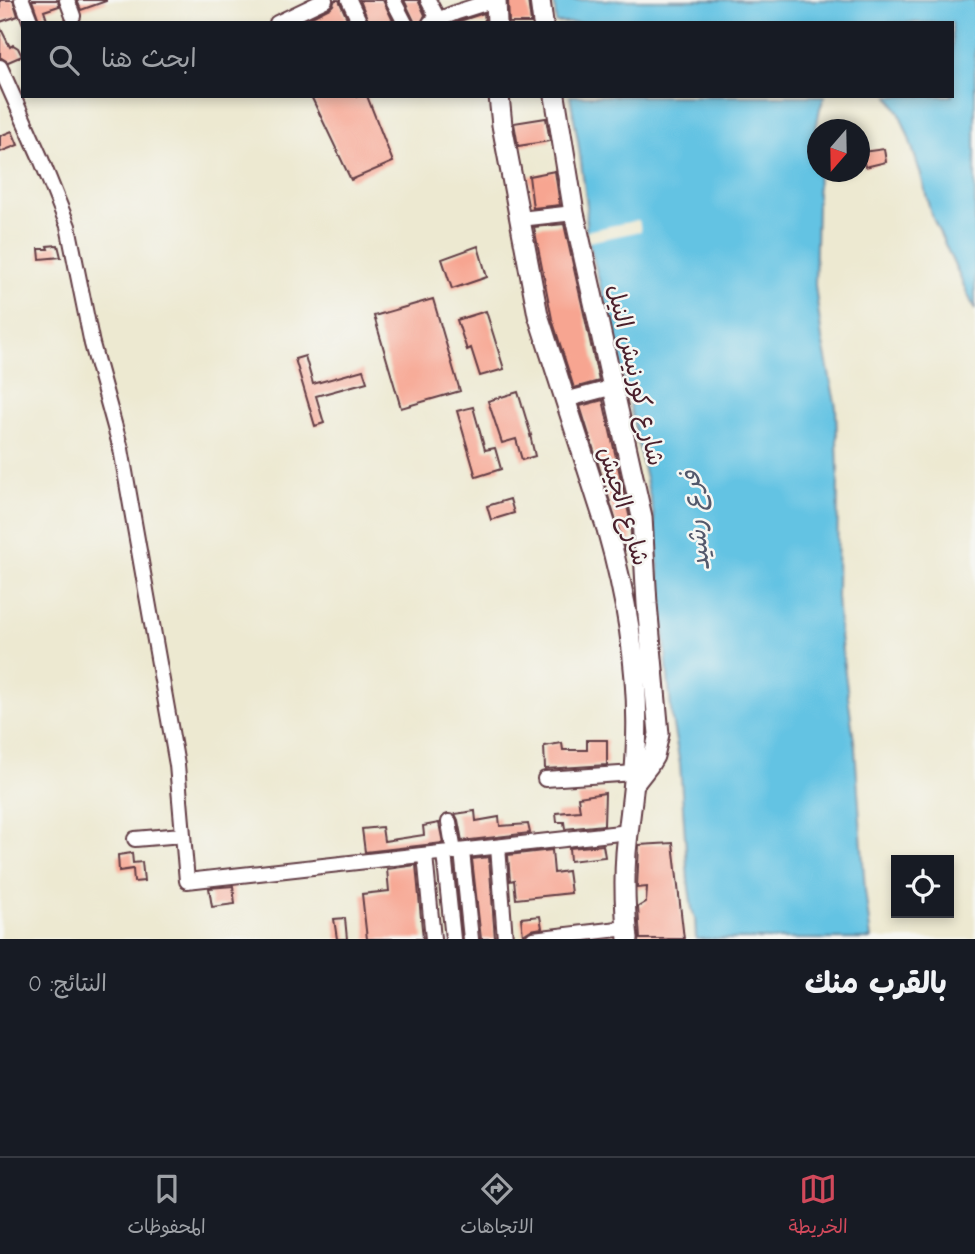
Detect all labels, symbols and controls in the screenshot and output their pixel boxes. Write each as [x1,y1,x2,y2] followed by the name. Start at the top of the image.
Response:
[21,21,954,98] search box
[45,41,83,79] icon: search
[101,44,197,74] text: ابحث هنا
[807,119,870,182] north arrow
[599,282,670,469] street label: شارع كورنيش النيل
[590,443,655,570] street label: شارع الجيش
[676,468,719,572] water label: فرع رشيد
[891,855,954,918] map controls
[891,855,954,918] button: locate
[805,966,947,1001] text: بالقرب منك
[28,970,107,997] text: النتائج: 0
[127,1170,206,1243] tab: المحفوظات
[460,1170,534,1243] tab: الاتجاهات
[788,1170,848,1243] tab: الخريطة

